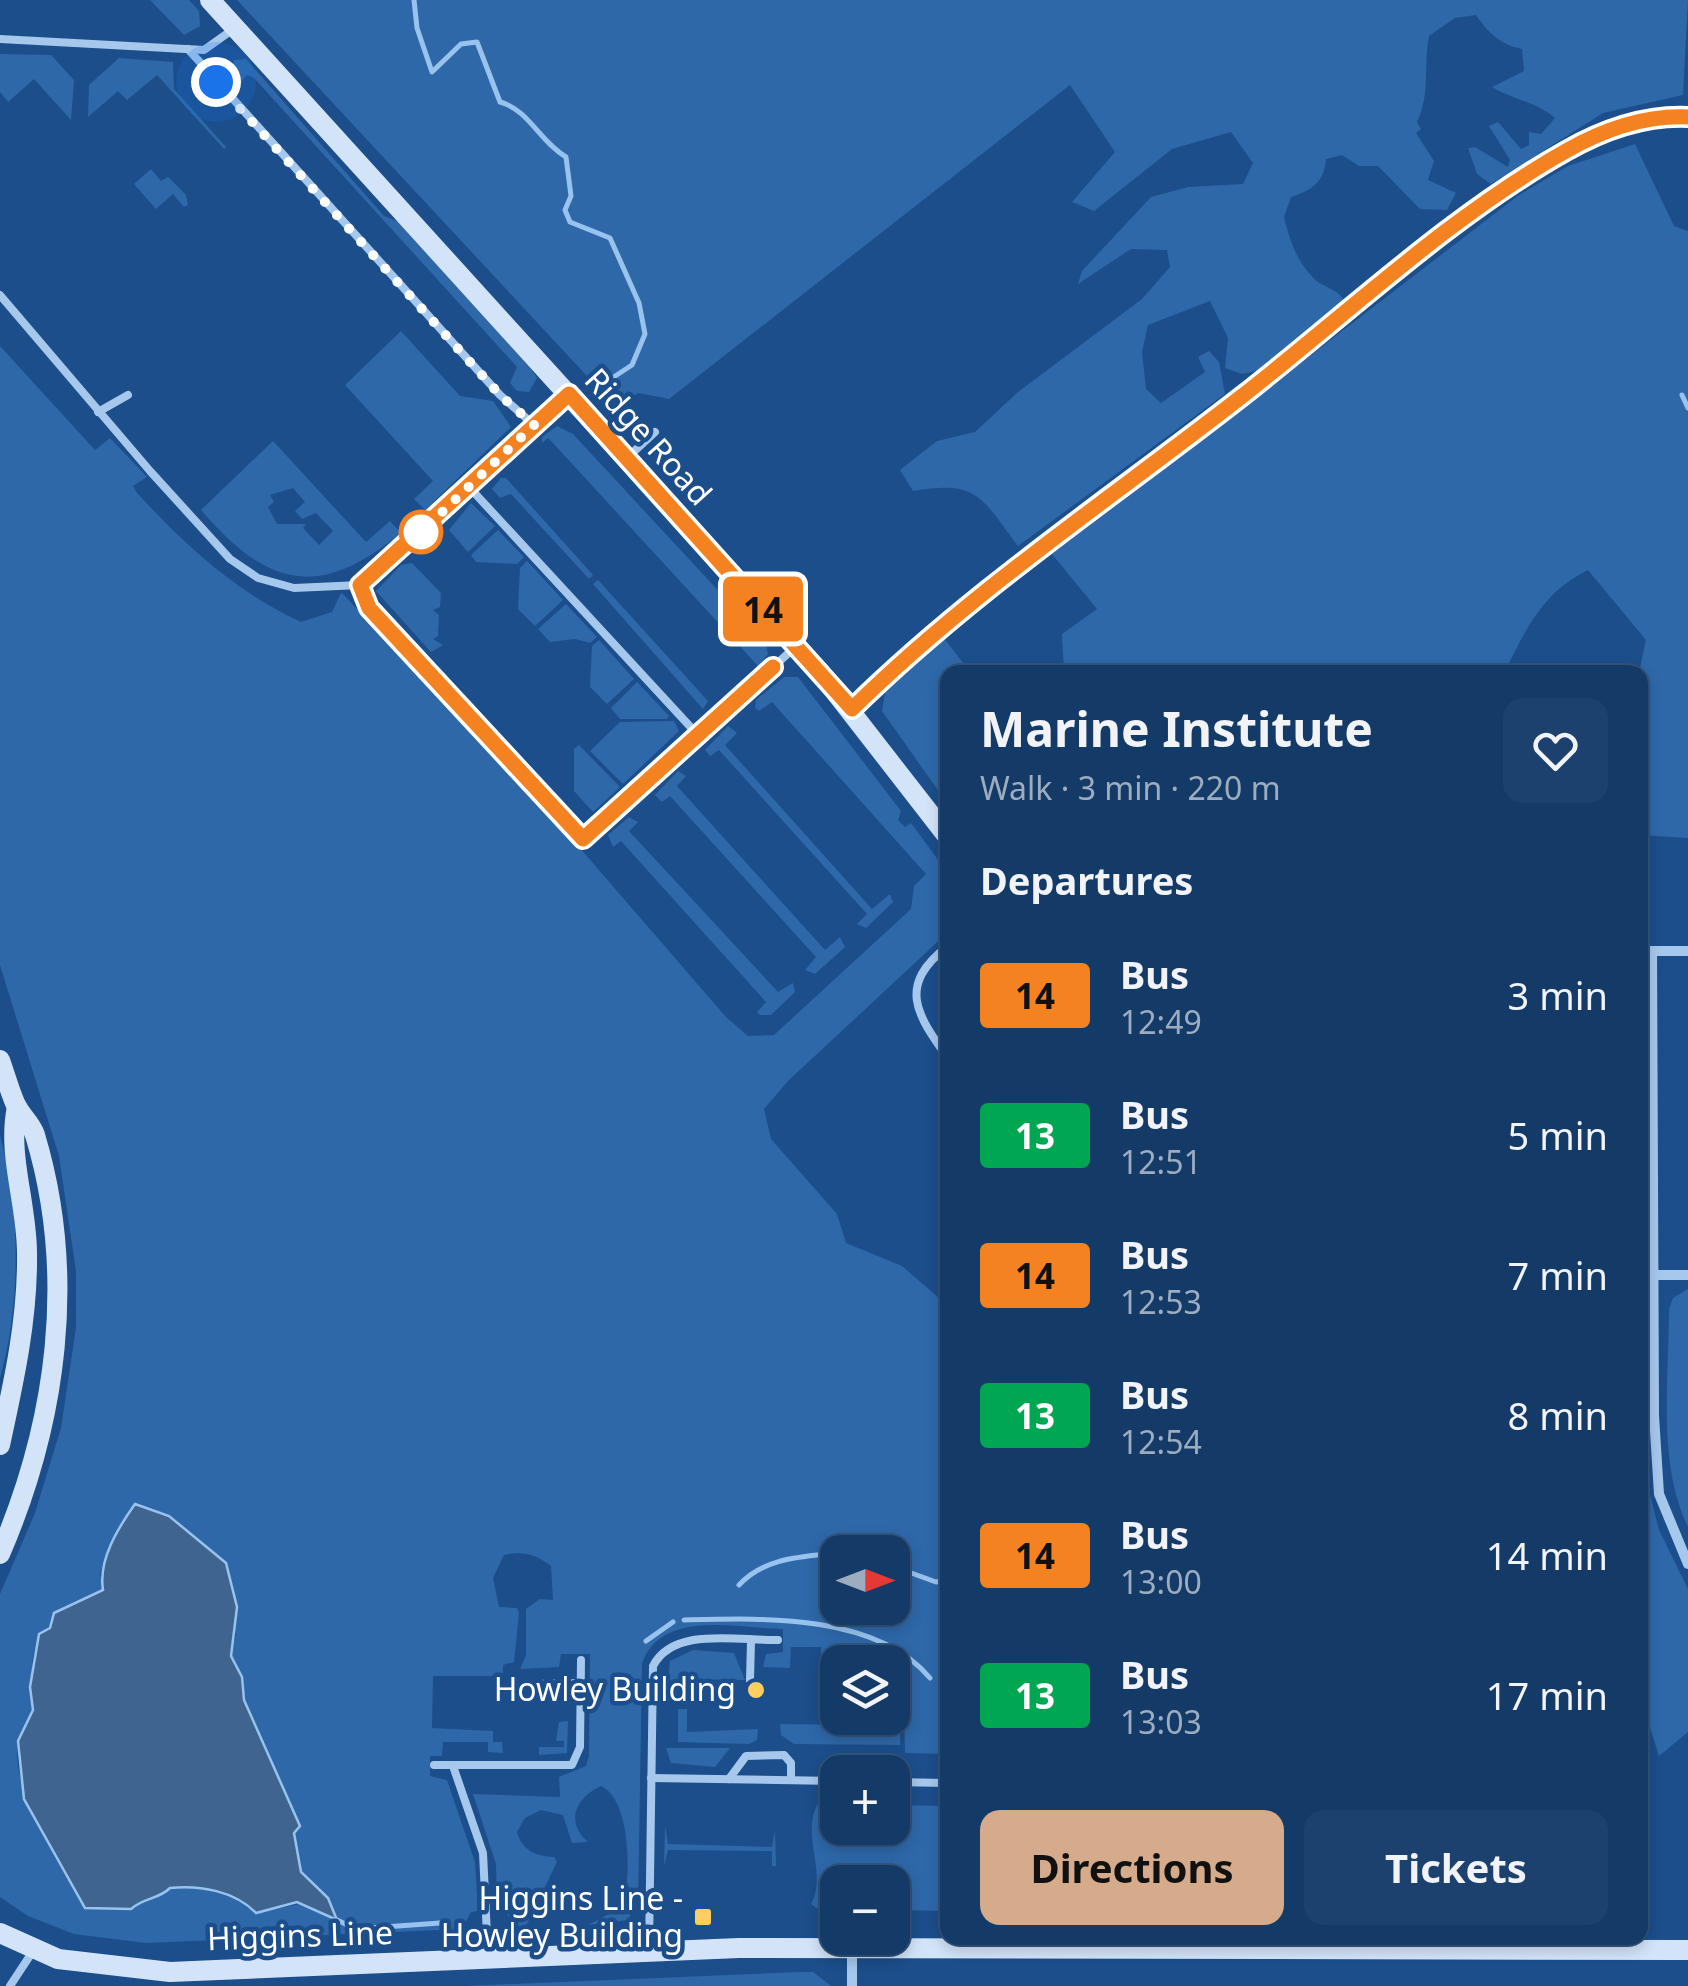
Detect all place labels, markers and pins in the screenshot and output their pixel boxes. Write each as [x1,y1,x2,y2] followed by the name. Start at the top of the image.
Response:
[400,511,442,553] unlabelled marker
[494,1667,736,1710] place label: Howley Building
[745,1679,767,1701] marker: Howley Building
[441,1876,683,1956] place label: Higgins Line - Howley Building
[692,1906,714,1928] marker: Higgins Line - Howley Building

